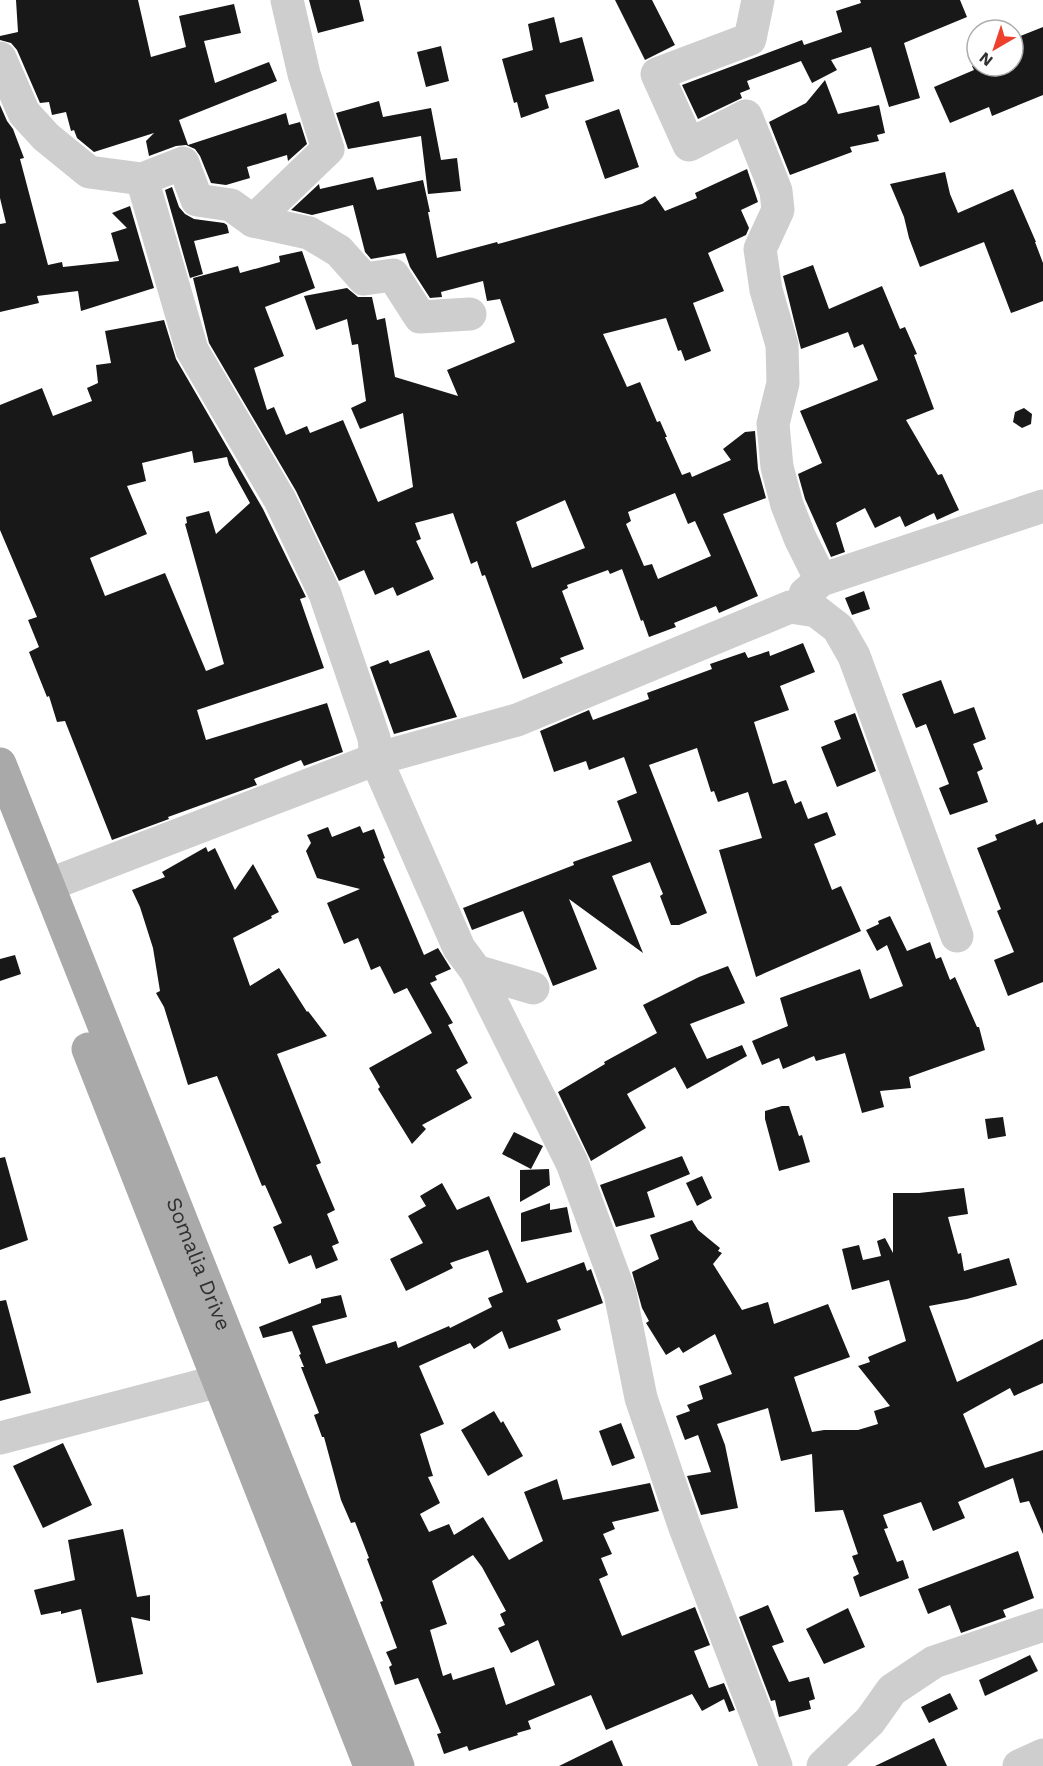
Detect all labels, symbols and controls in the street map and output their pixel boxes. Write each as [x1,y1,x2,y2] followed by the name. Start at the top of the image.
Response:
[965,18,1025,78] north arrow
[975,48,996,70] text: N
[161,1194,237,1334] street label: Somalia Drive

